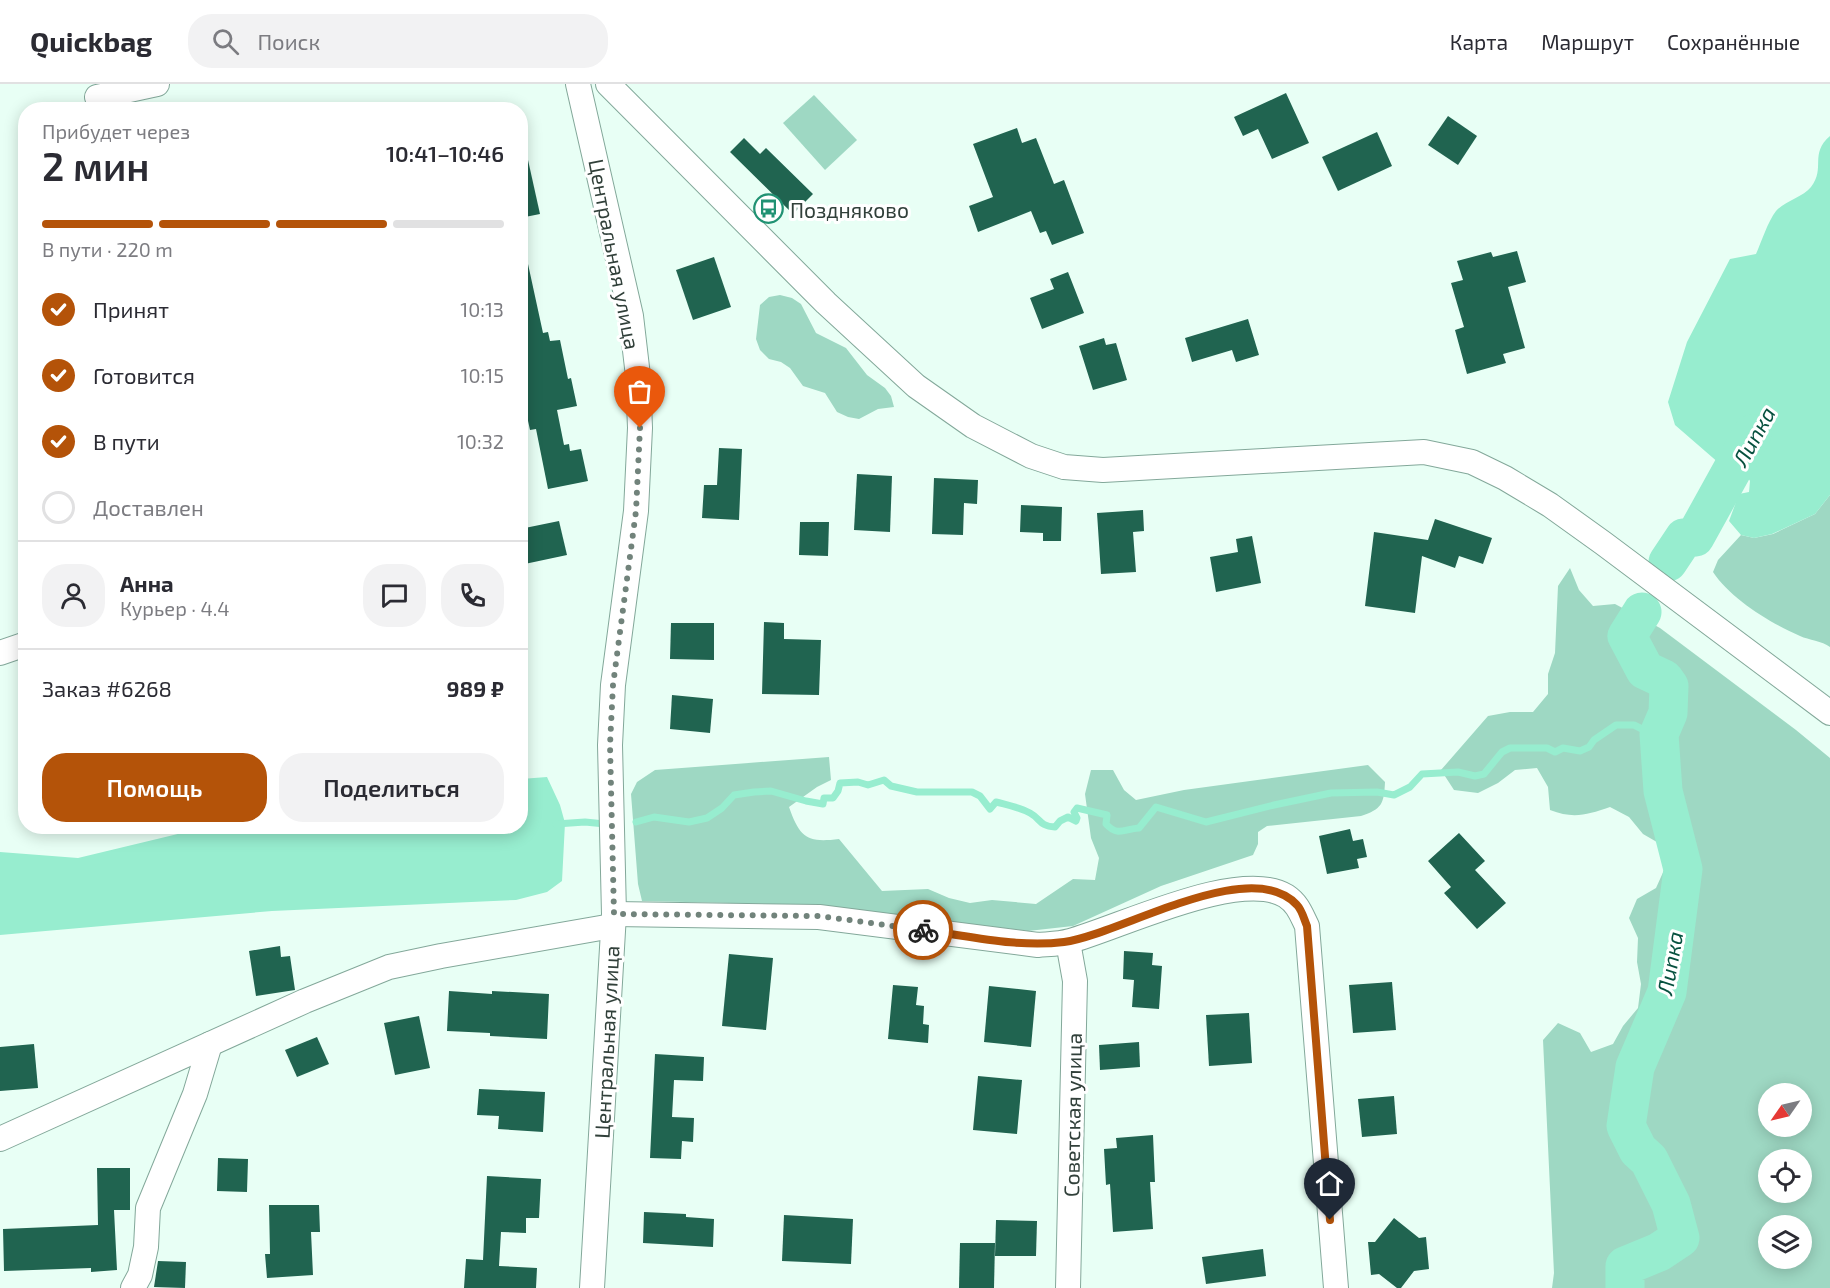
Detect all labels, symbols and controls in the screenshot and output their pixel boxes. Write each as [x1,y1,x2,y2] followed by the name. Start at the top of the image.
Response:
[188,14,608,68] search box
[30,24,152,58] text: Quickbag
[209,25,242,58] icon: search
[257,28,320,54] text: Поиск
[1450,29,1508,54] text: Карта
[1541,29,1634,54] text: Маршрут
[1667,29,1800,54] text: Сохранённые
[42,119,190,143] text: Прибудет через
[386,140,504,166] text: 10:41–10:46
[42,142,149,189] text: 2 мин
[583,157,646,351] street label: Центральная улица
[753,193,785,225] bus stop icon: Поздняково
[790,197,909,222] place label: Поздняково
[42,237,173,261] text: В пути · 220 m
[42,293,75,326] icon: check
[93,296,169,322] text: Принят
[460,297,504,321] text: 10:13
[42,359,75,392] icon: check
[93,362,195,388] text: Готовится
[461,363,504,387] text: 10:15
[614,366,665,428] pin
[623,375,656,408] icon: bag
[1726,402,1780,471] water label: Липка
[42,425,75,458] icon: check
[93,428,160,454] text: В пути
[457,429,504,453] text: 10:32
[93,494,204,520] text: Доставлен
[42,564,105,627] button: person
[363,564,426,627] button: chat
[441,564,504,627] button: phone
[120,570,174,596] text: Анна
[120,596,229,620] text: Курьер · 4.4
[42,675,172,701] text: Заказ #6268
[447,675,504,701] text: 989 ₽
[42,753,267,822] button: Помощь
[279,753,504,822] button: Поделиться
[893,900,953,960] courier
[907,914,940,947] icon: bike
[1650,929,1687,998] water label: Липка
[588,945,625,1139] street label: Центральная улица
[1058,1033,1087,1197] street label: Советская улица
[1758,1083,1812,1137] north arrow
[1758,1083,1812,1269] map controls
[1758,1149,1812,1203] button: locate
[1304,1158,1355,1220] pin
[1313,1167,1346,1200] icon: home
[1758,1215,1812,1269] button: layers

